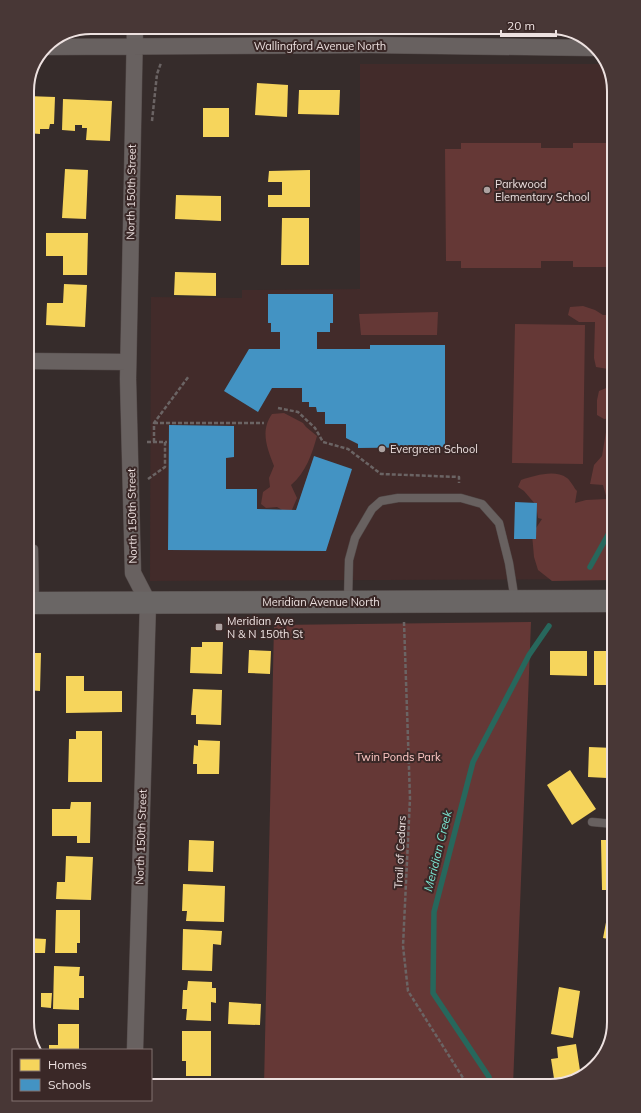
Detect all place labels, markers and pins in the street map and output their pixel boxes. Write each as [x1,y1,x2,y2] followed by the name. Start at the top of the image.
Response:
[495,177,590,204] place label: Parkwood Elementary School
[482,185,492,195] marker: Parkwood Elementary School
[390,442,478,456] place label: Evergreen School
[377,444,387,454] marker: Evergreen School
[227,614,303,641] place label: Meridian Ave N & N 150th St
[214,622,224,632] marker: Meridian Ave N & N 150th St

